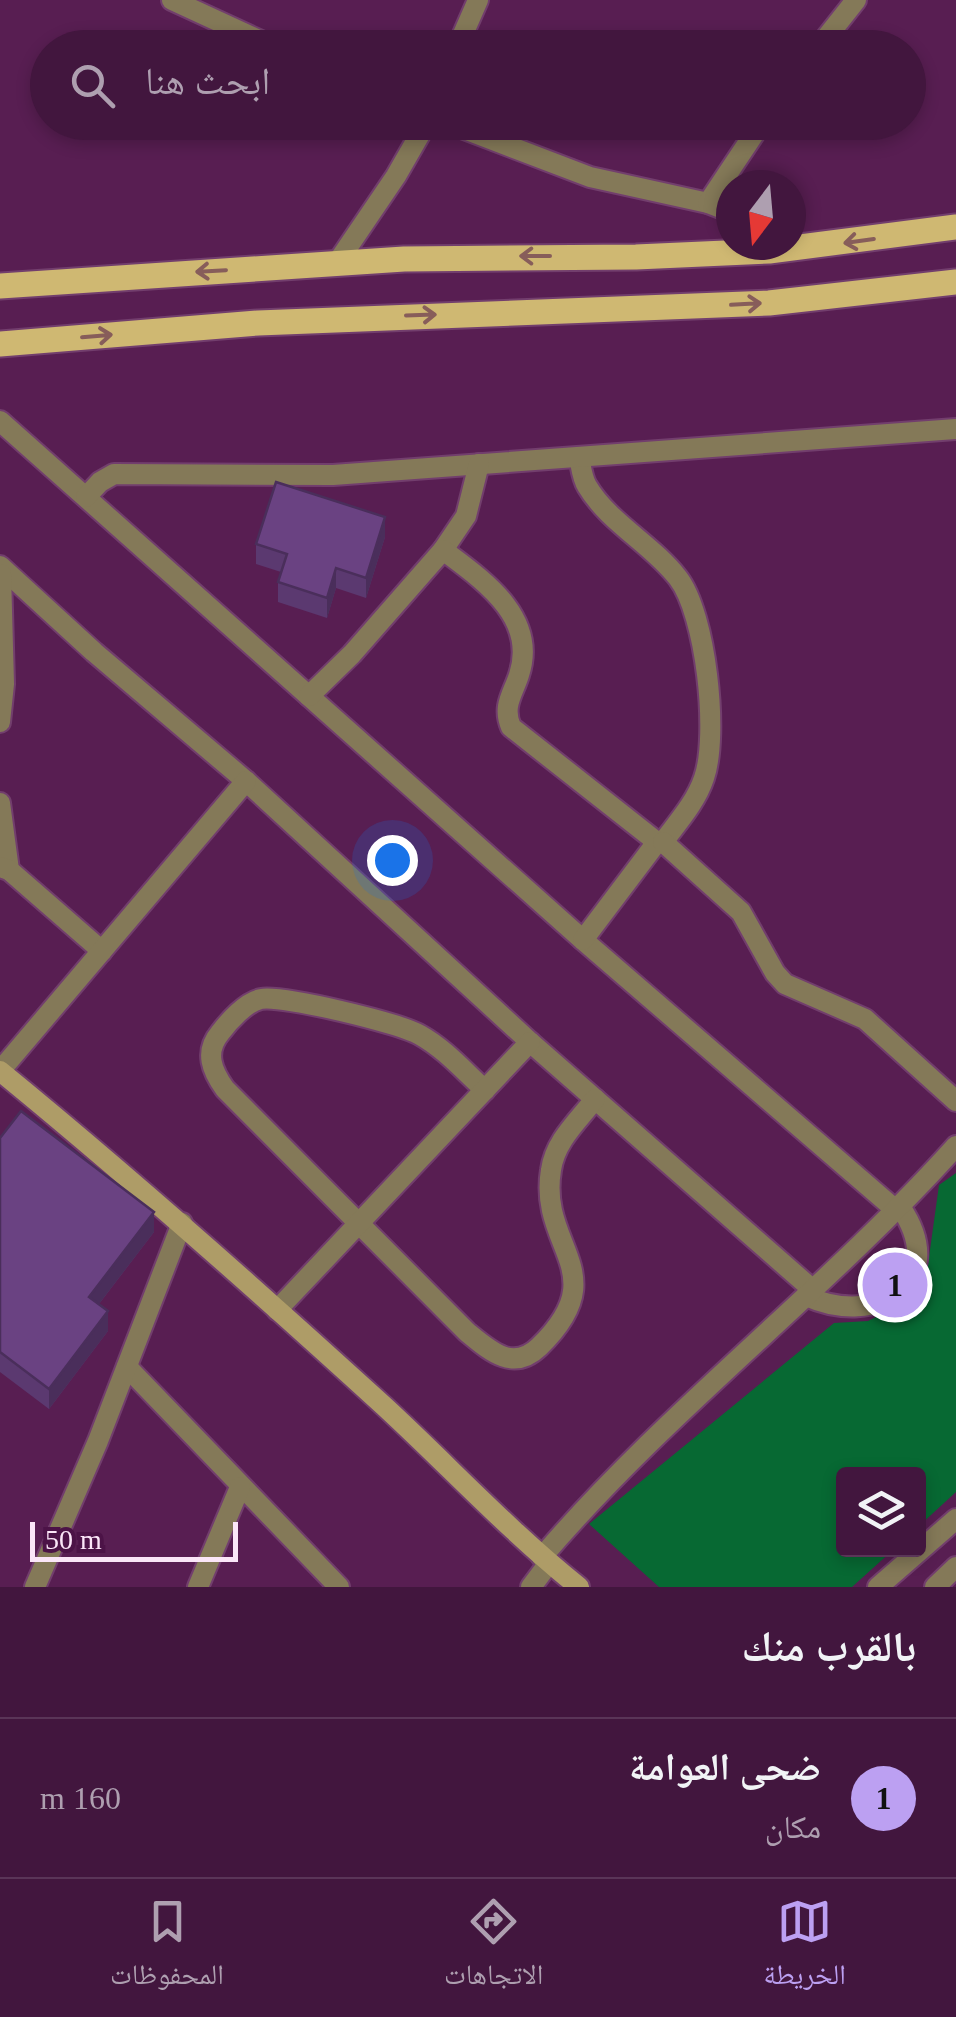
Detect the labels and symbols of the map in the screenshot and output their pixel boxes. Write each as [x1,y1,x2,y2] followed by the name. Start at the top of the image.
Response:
[716,170,806,260] north arrow
[844,232,876,250] one-way arrow
[520,246,552,266] one-way arrow
[195,262,227,281] one-way arrow
[730,294,762,313] one-way arrow
[405,306,437,325] one-way arrow
[81,326,113,345] one-way arrow
[367,835,418,886] your location
[862,1248,928,1322] pin: 1
[30,1517,238,1562] scale bar

